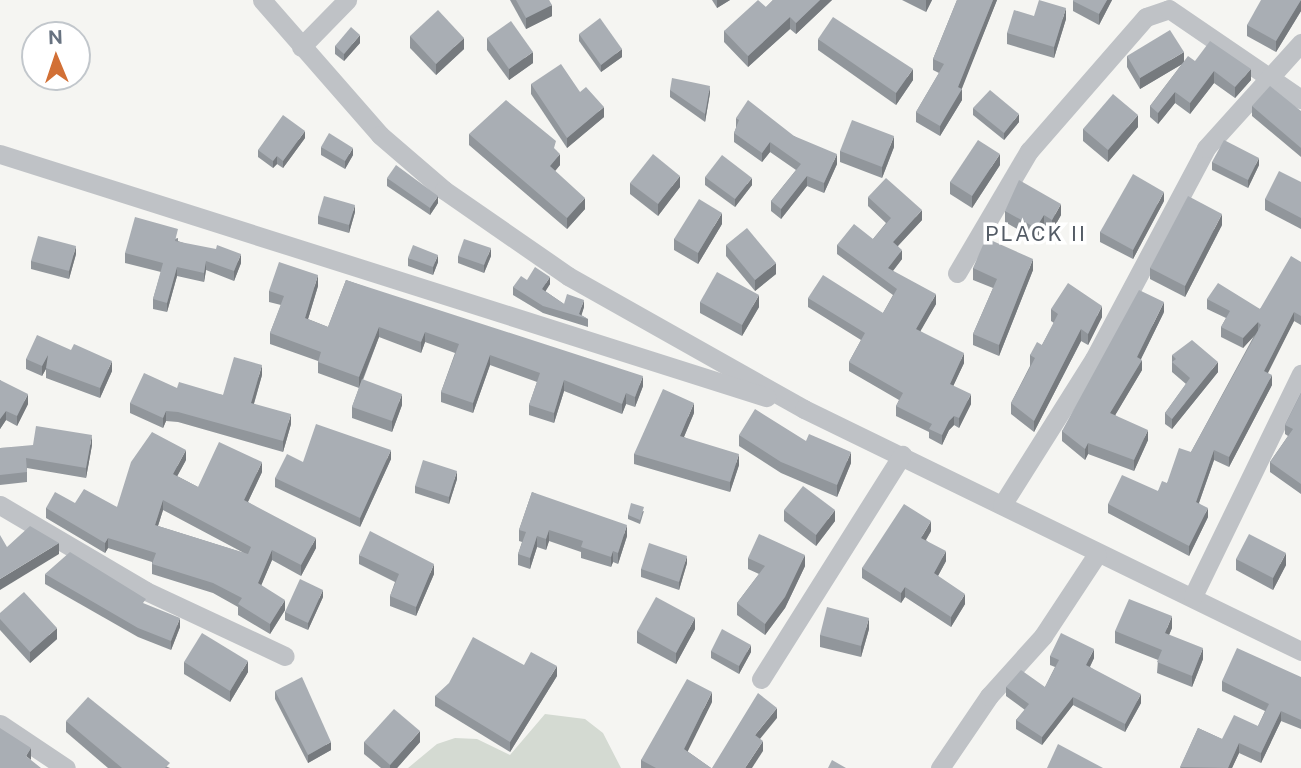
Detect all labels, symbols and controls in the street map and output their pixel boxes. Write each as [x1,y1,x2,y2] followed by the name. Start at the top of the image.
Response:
[21,21,91,91] north arrow
[48,26,63,48] text: N
[986,221,1086,247] district label: PLACK II

